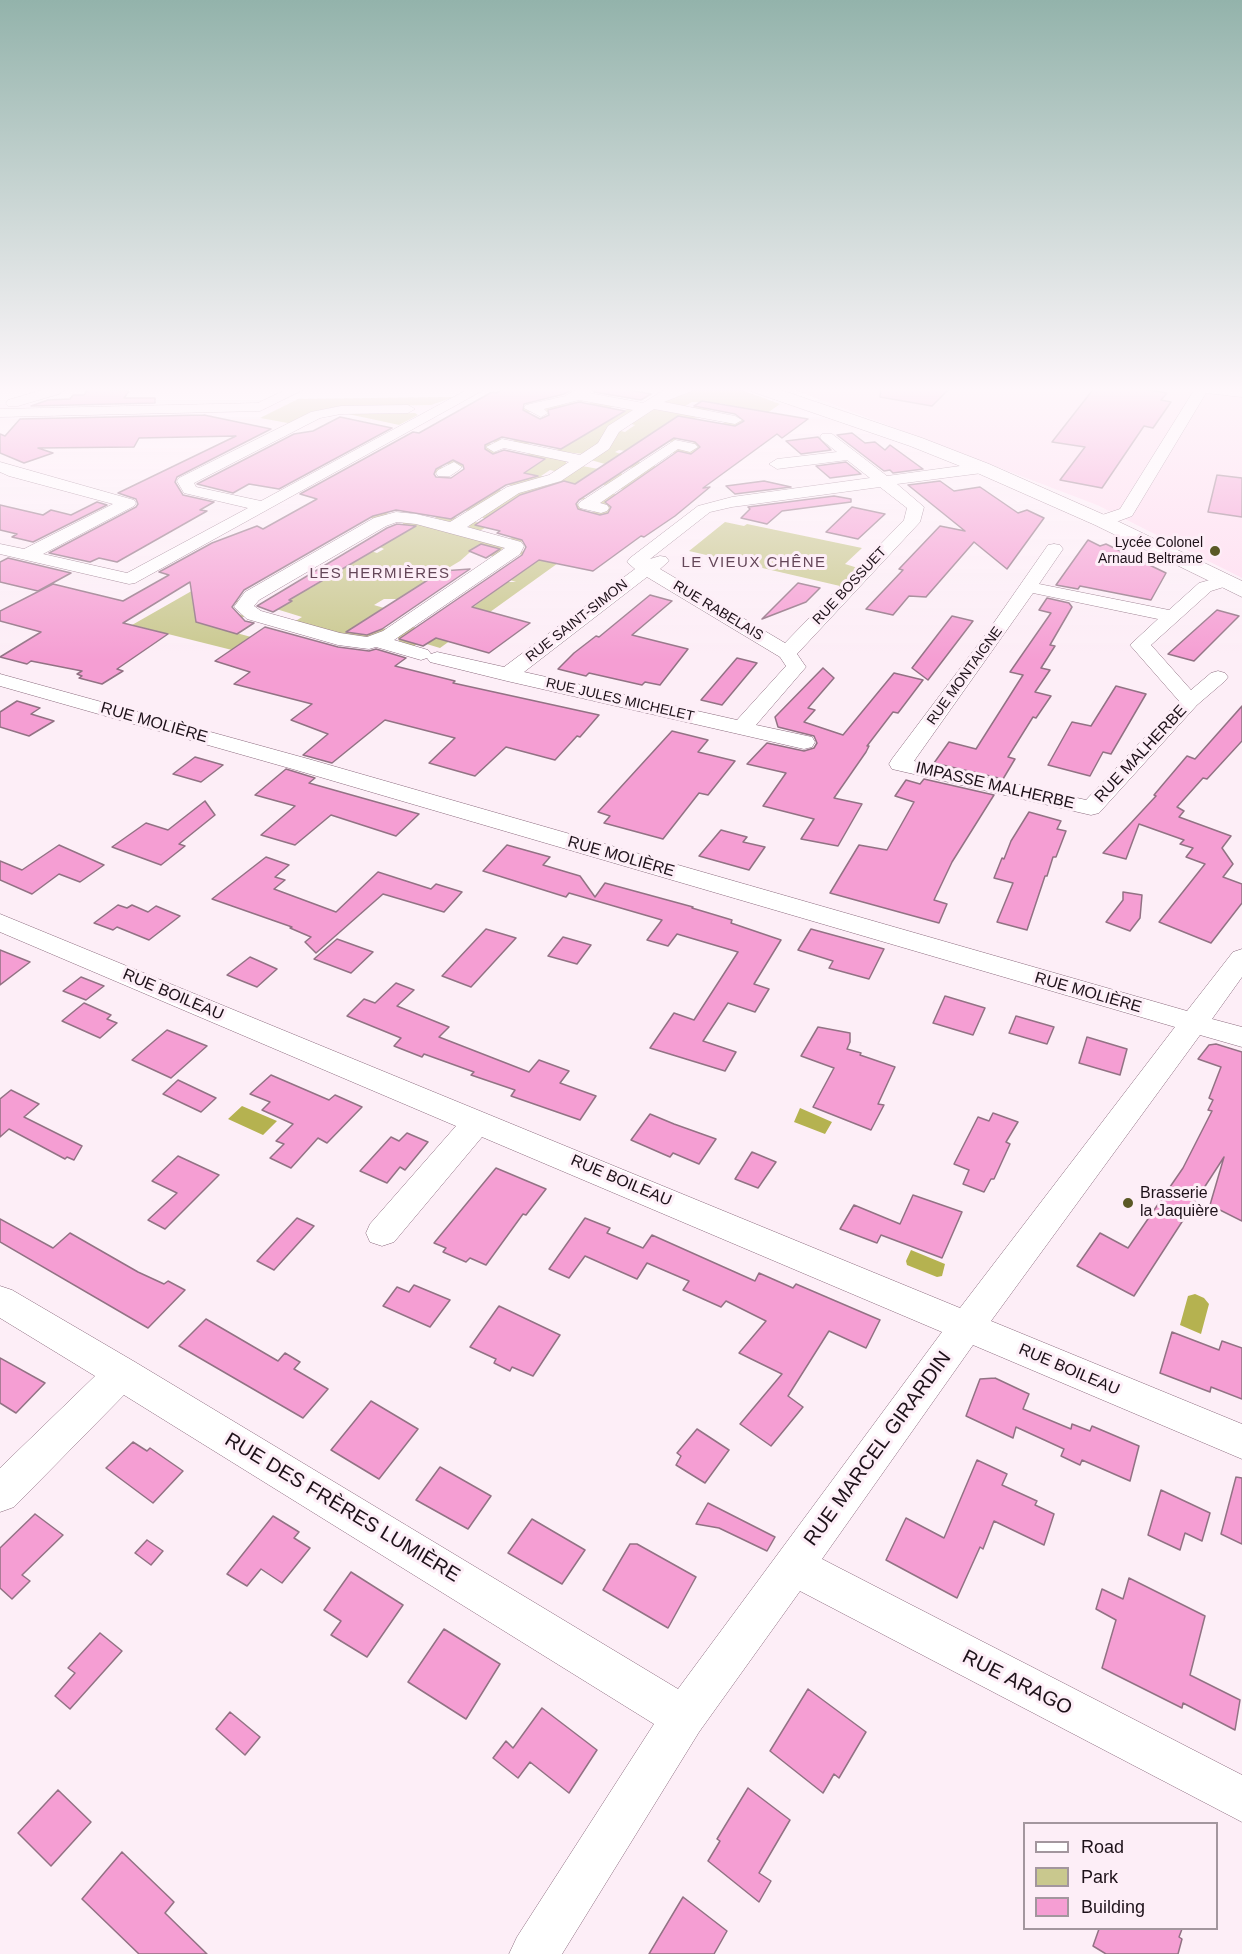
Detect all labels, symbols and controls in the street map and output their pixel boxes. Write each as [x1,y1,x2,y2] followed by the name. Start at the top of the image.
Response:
[1098,535,1203,568] place label: Lycée Colonel Arnaud Beltrame
[810,544,890,628] street label: RUE BOSSUET
[1208,544,1222,558] marker: Lycée Colonel Arnaud Beltrame
[681,554,827,572] district label: LE VIEUX CHÊNE
[309,565,451,583] district label: LES HERMIÈRES
[523,576,631,666] street label: RUE SAINT-SIMON
[670,578,766,644] street label: RUE RABELAIS
[924,624,1006,728] street label: RUE MONTAIGNE
[544,675,696,725] street label: RUE JULES MICHELET
[98,699,210,747] street label: RUE MOLIÈRE
[1091,701,1191,807] street label: RUE MALHERBE
[914,758,1076,814] street label: IMPASSE MALHERBE
[565,833,677,881] street label: RUE MOLIÈRE
[120,965,226,1025] street label: RUE BOILEAU
[1032,969,1144,1017] street label: RUE MOLIÈRE
[568,1151,674,1211] street label: RUE BOILEAU
[1140,1184,1218,1222] place label: Brasserie la Jaquière
[1121,1196,1135,1210] marker: Brasserie la Jaquière
[1016,1340,1122,1400] street label: RUE BOILEAU
[799,1347,957,1551] street label: RUE MARCEL GIRARDIN
[220,1428,464,1588] street label: RUE DES FRÈRES LUMIÈRE
[958,1645,1076,1721] street label: RUE ARAGO
[1023,1822,1218,1930] legend
[1081,1837,1124,1857] text: Road
[1081,1867,1118,1887] text: Park
[1081,1897,1145,1917] text: Building

